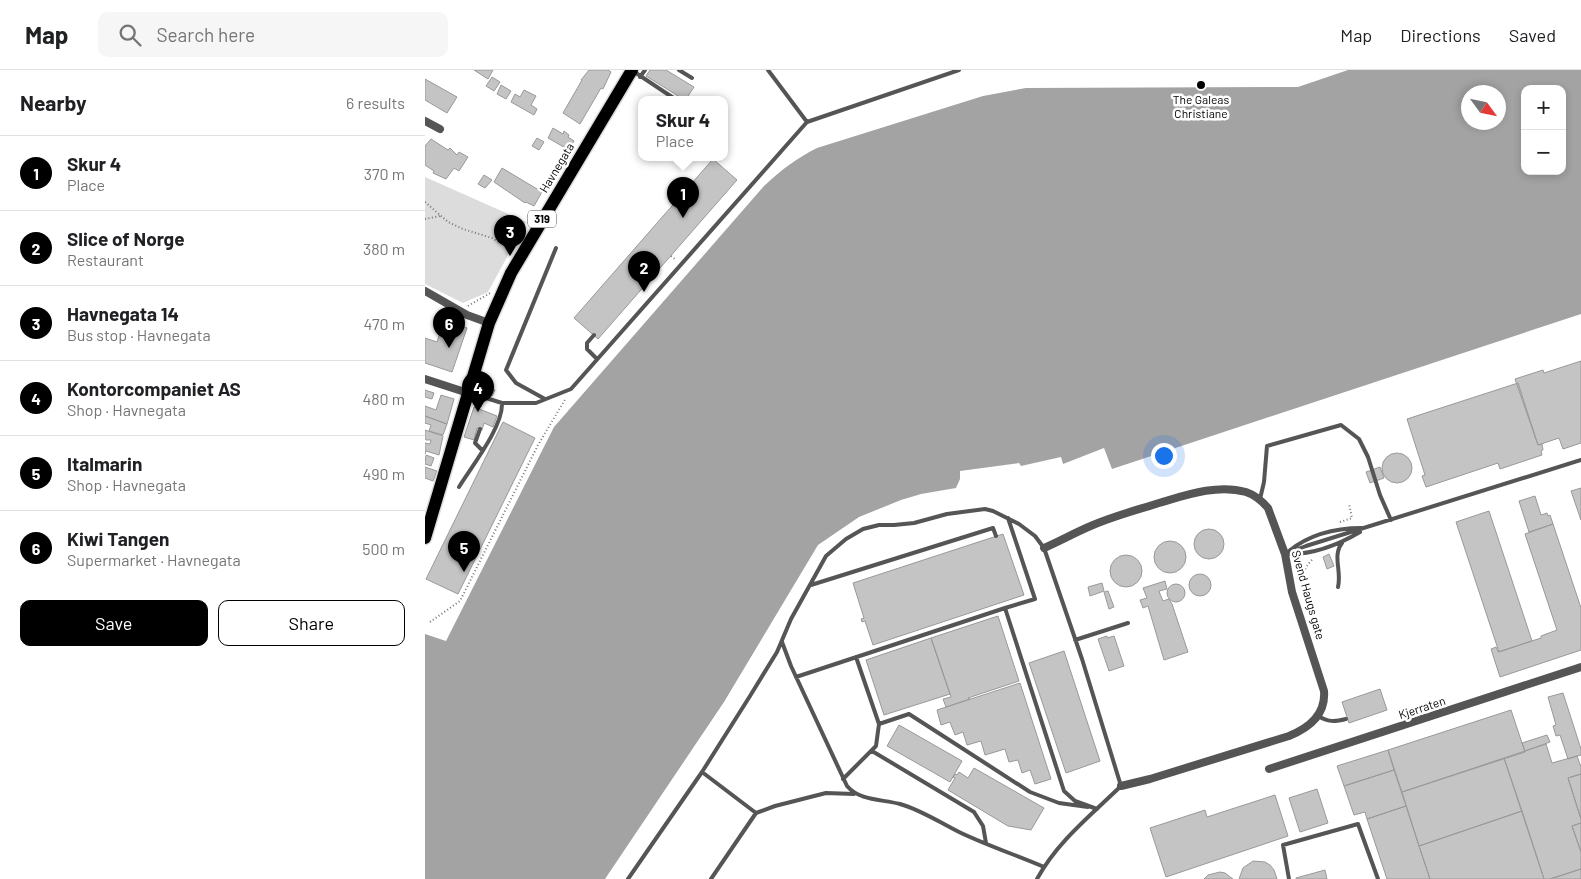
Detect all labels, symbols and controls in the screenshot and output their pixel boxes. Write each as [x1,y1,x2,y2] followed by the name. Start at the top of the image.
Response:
[98,12,448,57] search box
[25,20,68,49] text: Map
[116,21,144,49] icon: search
[156,23,255,46] text: Search here
[1340,24,1372,46] text: Map
[1400,24,1481,46] text: Directions
[1509,24,1556,46] text: Saved
[1195,79,1207,91] marker: The Galeas Christiane
[1461,85,1506,130] north arrow
[1521,85,1566,175] map controls
[1521,85,1566,130] button: +
[20,90,86,115] text: Nearby
[1173,92,1229,120] place label: The Galeas Christiane
[346,93,405,112] text: 6 results
[638,96,728,161] popup
[656,108,710,131] text: Skur 4
[1521,130,1566,175] button: −
[656,131,694,150] text: Place
[536,140,576,195] street label: Havnegata
[67,152,121,175] text: Skur 4
[33,164,39,183] text: 1
[364,164,405,183] text: 370 m
[67,175,105,194] text: Place
[667,177,699,218] pin: 1
[528,210,556,228] road number: 319
[494,215,526,256] pin: 3
[67,227,185,250] text: Slice of Norge
[32,239,40,258] text: 2
[363,239,405,258] text: 380 m
[67,250,144,269] text: Restaurant
[628,251,660,292] pin: 2
[67,302,179,325] text: Havnegata 14
[433,307,465,348] pin: 6
[32,314,40,333] text: 3
[364,314,405,333] text: 470 m
[67,325,211,344] text: Bus stop · Havnegata
[462,371,494,412] pin: 4
[67,377,241,400] text: Kontorcompaniet AS
[31,389,41,408] text: 4
[362,389,405,408] text: 480 m
[67,400,186,419] text: Shop · Havnegata
[1151,443,1177,469] your location
[67,452,142,475] text: Italmarin
[32,464,40,483] text: 5
[362,464,405,483] text: 490 m
[67,475,186,494] text: Shop · Havnegata
[67,527,169,550] text: Kiwi Tangen
[448,531,480,572] pin: 5
[32,539,40,558] text: 6
[362,539,405,558] text: 500 m
[1290,548,1328,641] street label: Svend Haugs gate
[67,550,241,569] text: Supermarket · Havnegata
[20,600,208,646] button: Save
[218,600,405,646] button: Share
[1396,693,1447,721] street label: Kjerraten

